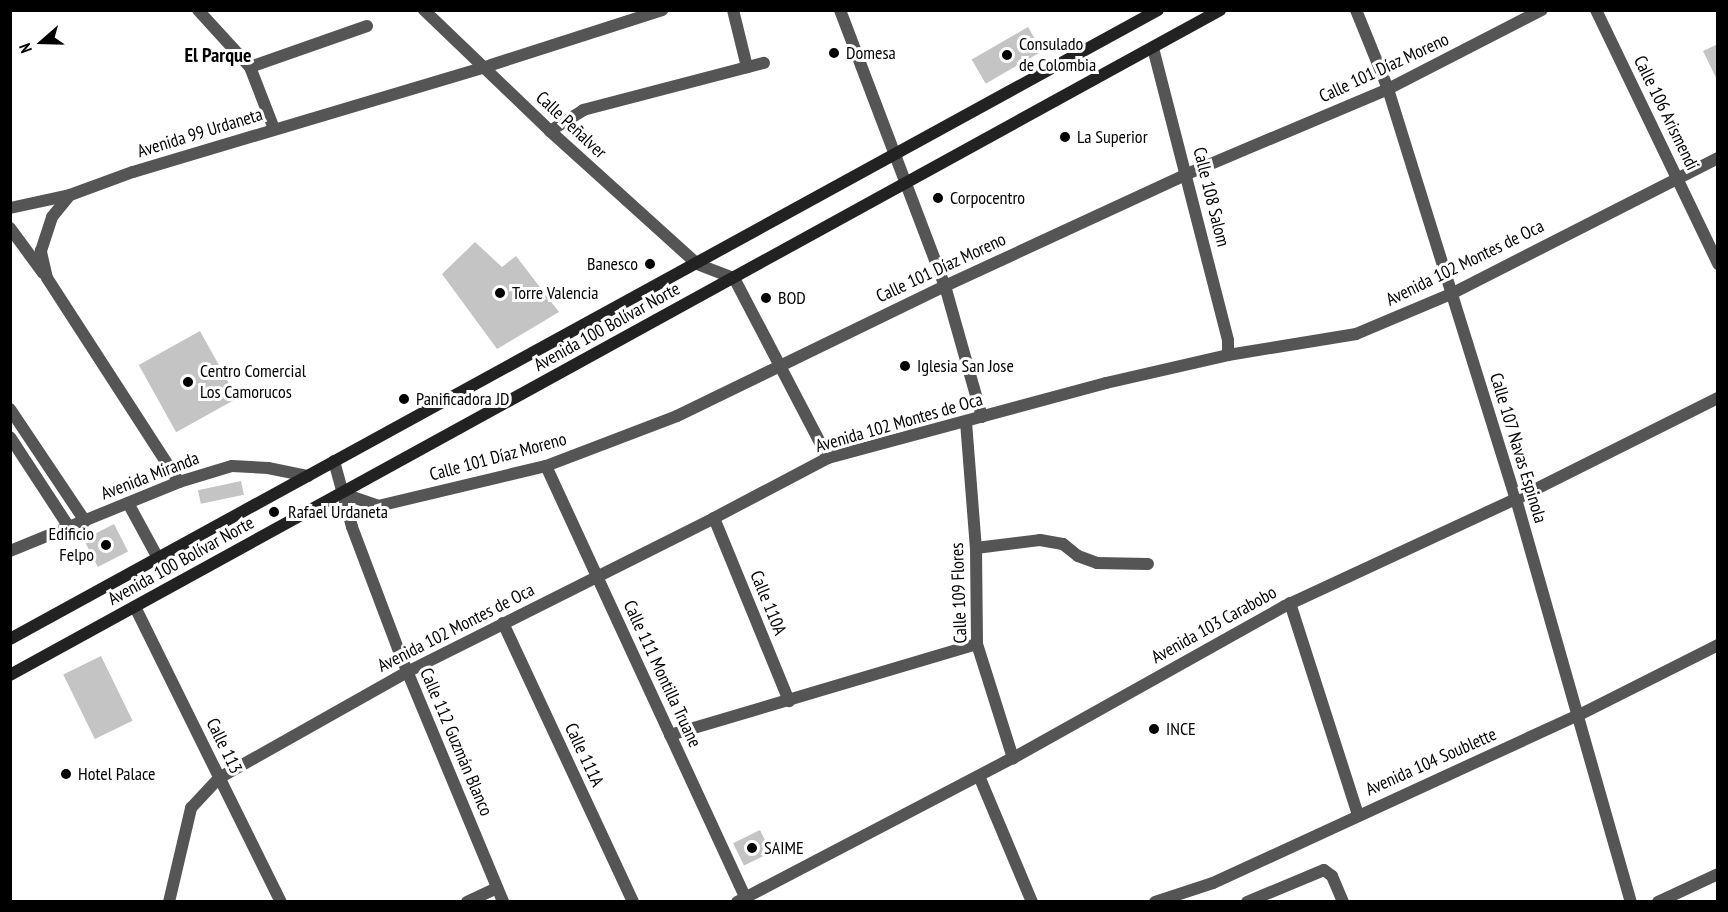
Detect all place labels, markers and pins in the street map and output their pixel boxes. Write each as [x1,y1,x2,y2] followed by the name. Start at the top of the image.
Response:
[1019,34,1096,76] place label: Consulado de Colombia
[846,42,896,64] place label: Domesa
[827,46,841,60] marker: Domesa
[1000,48,1014,62] marker: Consulado de Colombia
[1077,126,1148,148] place label: La Superior
[1058,130,1072,144] marker: La Superior
[950,187,1025,209] place label: Corpocentro
[931,191,945,205] marker: Corpocentro
[587,253,638,275] place label: Banesco
[643,257,657,271] marker: Banesco
[512,282,599,304] place label: Torre Valencia
[493,286,507,300] marker: Torre Valencia
[778,287,806,309] place label: BOD
[759,291,773,305] marker: BOD
[917,355,1014,377] place label: Iglesia San Jose
[898,359,912,373] marker: Iglesia San Jose
[200,361,306,404] place label: Centro Comercial Los Camorucos
[181,375,195,389] marker: Centro Comercial Los Camorucos
[416,388,509,410] place label: Panificadora JD
[397,392,411,406] marker: Panificadora JD
[288,501,388,523] place label: Rafael Urdaneta
[265,503,283,521] marker: Rafael Urdaneta
[49,524,94,566] place label: Edificio Felpo
[99,538,113,552] marker: Edificio Felpo
[1166,718,1196,740] place label: INCE
[1147,722,1161,736] marker: INCE
[78,763,155,785] place label: Hotel Palace
[59,767,73,781] marker: Hotel Palace
[764,837,804,859] place label: SAIME
[745,841,759,855] marker: SAIME

